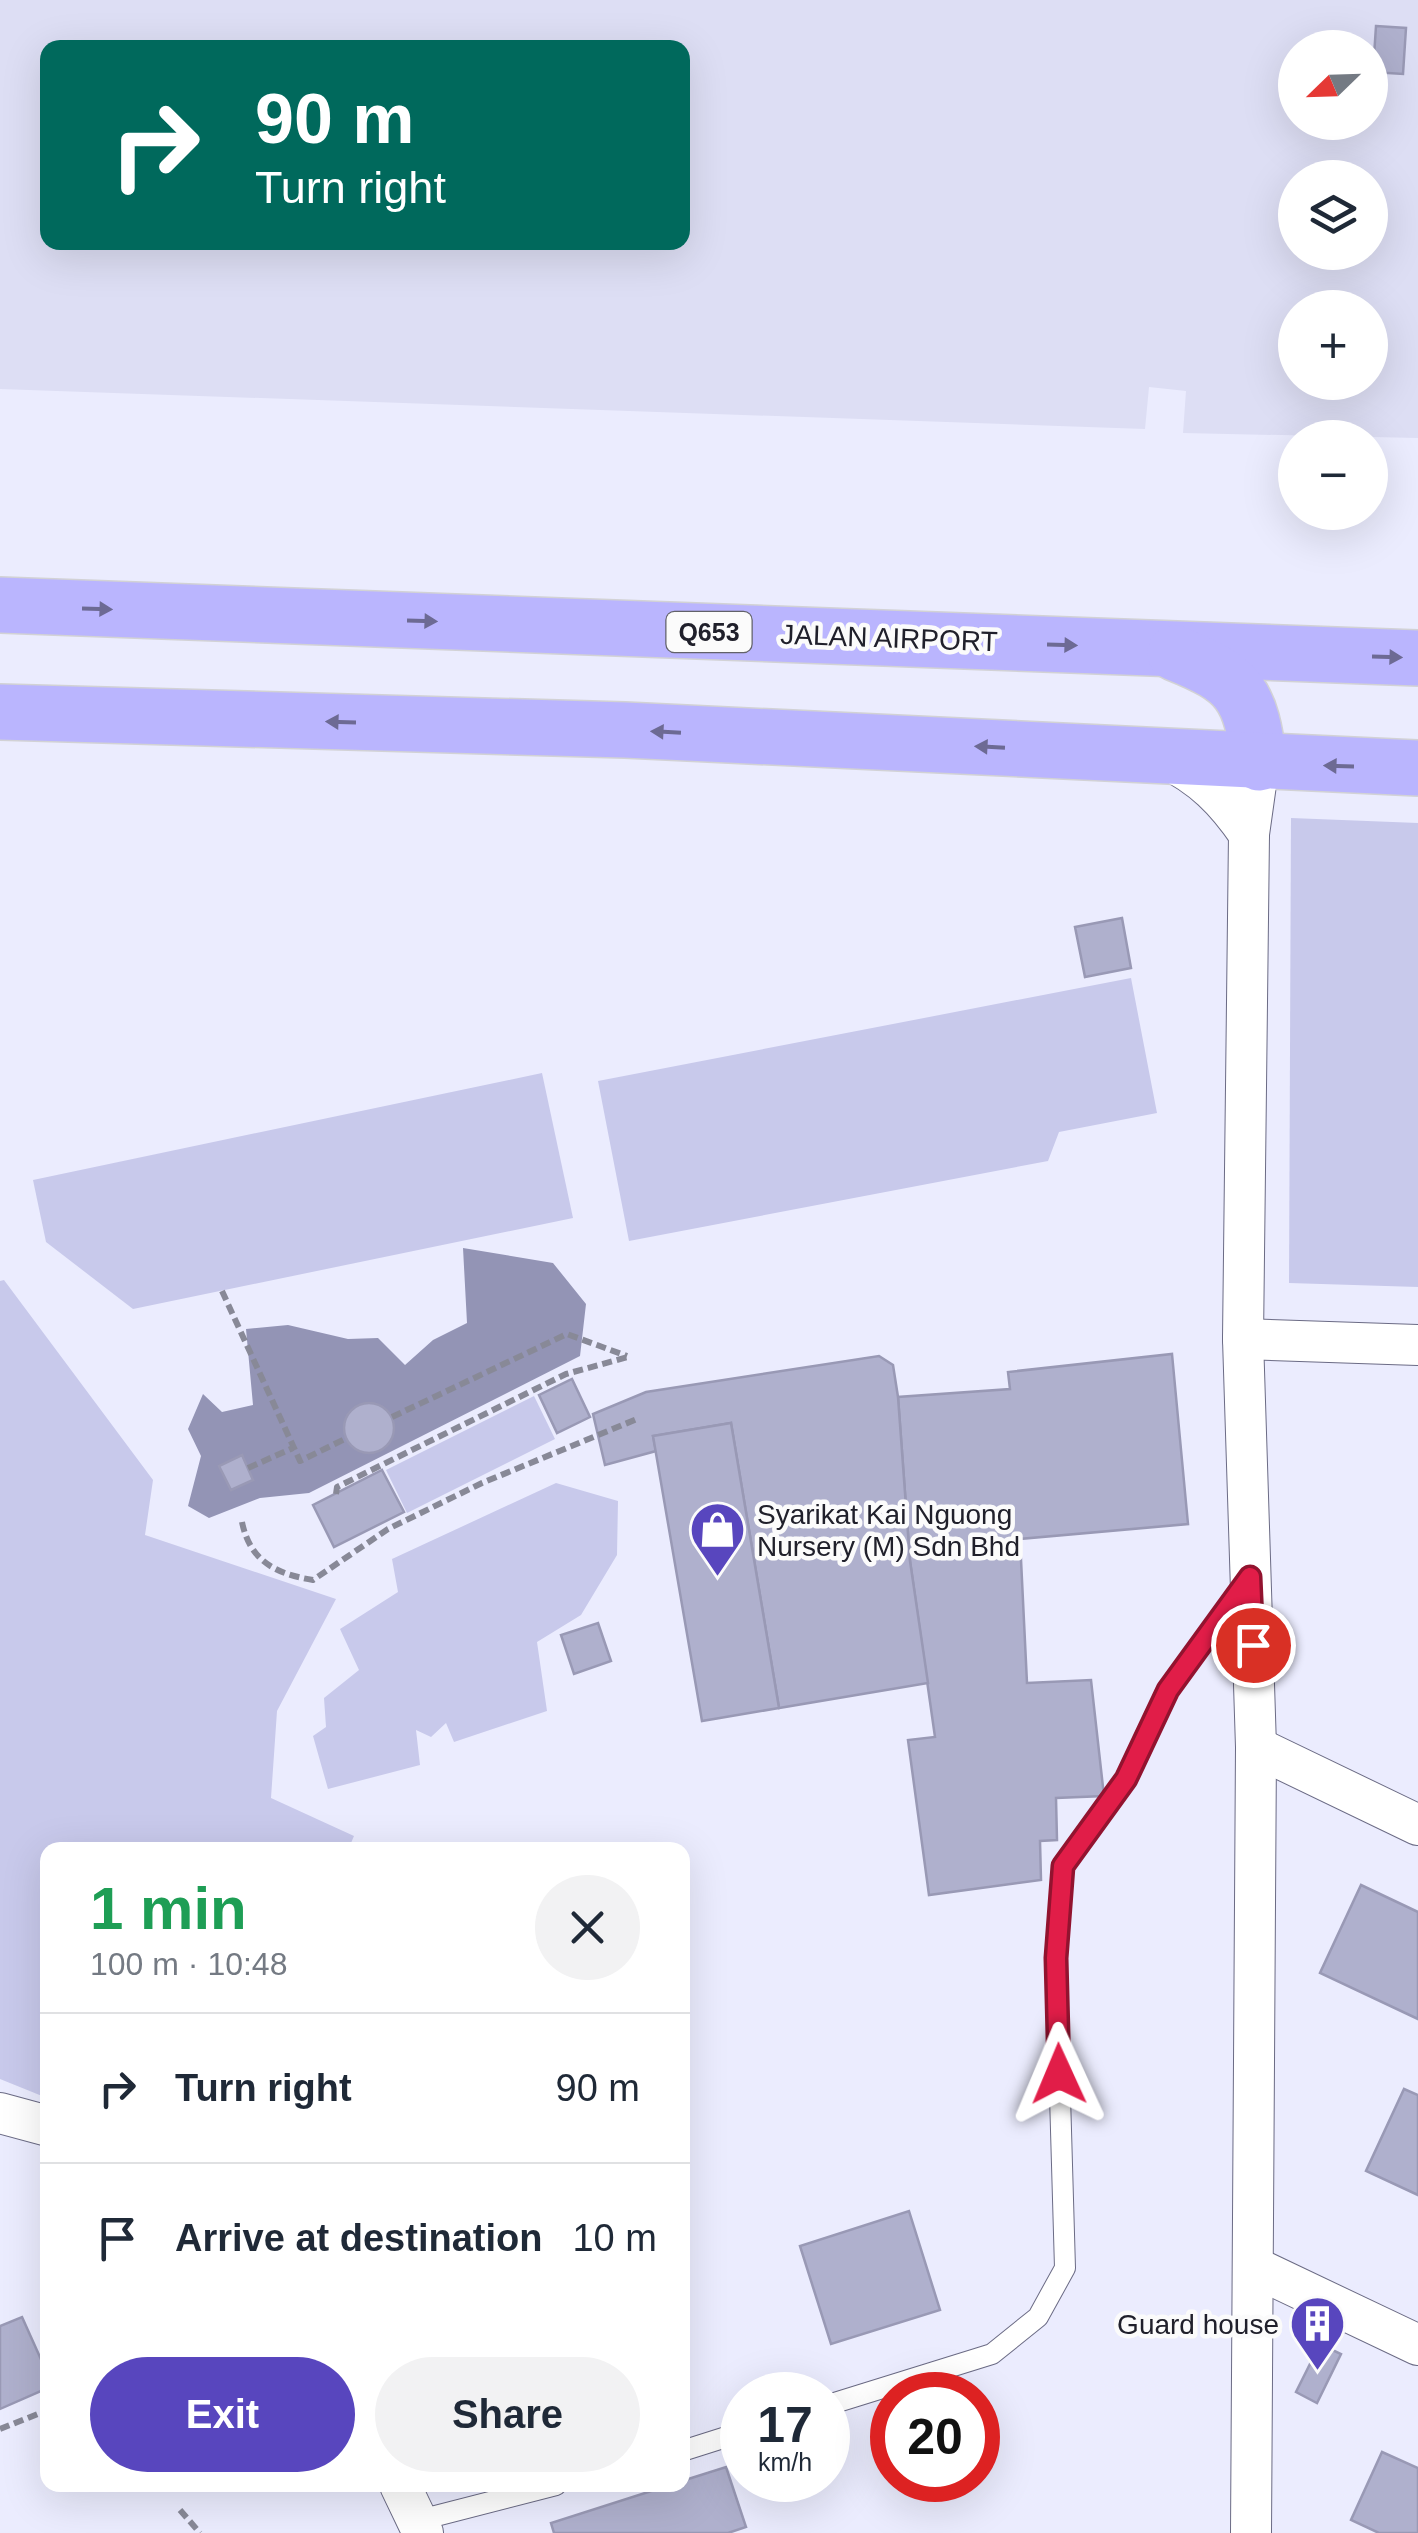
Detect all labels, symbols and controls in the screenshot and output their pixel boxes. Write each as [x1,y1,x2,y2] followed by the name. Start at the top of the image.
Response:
[1278,30,1388,140] north arrow
[1278,30,1388,530] map controls
[90,80,220,210] icon: right
[255,80,415,158] text: 90 m
[1278,160,1388,270] button: layers
[255,162,446,213] text: Turn right
[1278,290,1388,400] button: +
[1278,420,1388,530] button: −
[82,601,114,617] one-way arrow
[666,612,752,652] road number: Q653
[407,613,439,629] one-way arrow
[780,619,998,657] street label: JALAN AIRPORT
[1046,637,1078,653] one-way arrow
[1371,650,1403,666] one-way arrow
[324,714,356,730] one-way arrow
[649,724,681,740] one-way arrow
[974,739,1006,755] one-way arrow
[1322,757,1354,773] one-way arrow
[757,1499,1020,1562] place label: Syarikat Kai Nguong Nursery (M) Sdn Bhd
[688,1500,748,1579] shop icon: Syarikat Kai Nguong Nursery (M) Sdn Bhd
[1211,1603,1296,1688] pin
[1226,1618,1281,1673] icon: arrive
[90,1875,247,1942] text: 1 min
[535,1875,640,1980] button: close
[90,1946,287,1982] text: 100 m · 10:48
[1007,2022,1111,2126] position arrow
[90,2061,145,2116] icon: right
[175,2067,352,2109] text: Turn right
[556,2067,640,2109] text: 90 m
[90,2211,145,2266] icon: arrive
[175,2217,542,2259] text: Arrive at destination
[572,2217,657,2259] text: 10 m
[1288,2294,1348,2373] building icon: Guard house
[1117,2309,1279,2340] place label: Guard house
[90,2357,355,2472] button: Exit
[375,2357,640,2472] button: Share
[870,2372,1000,2502] speed limit sign: 20
[757,2397,813,2453] text: 17
[758,2448,812,2476] text: km/h

